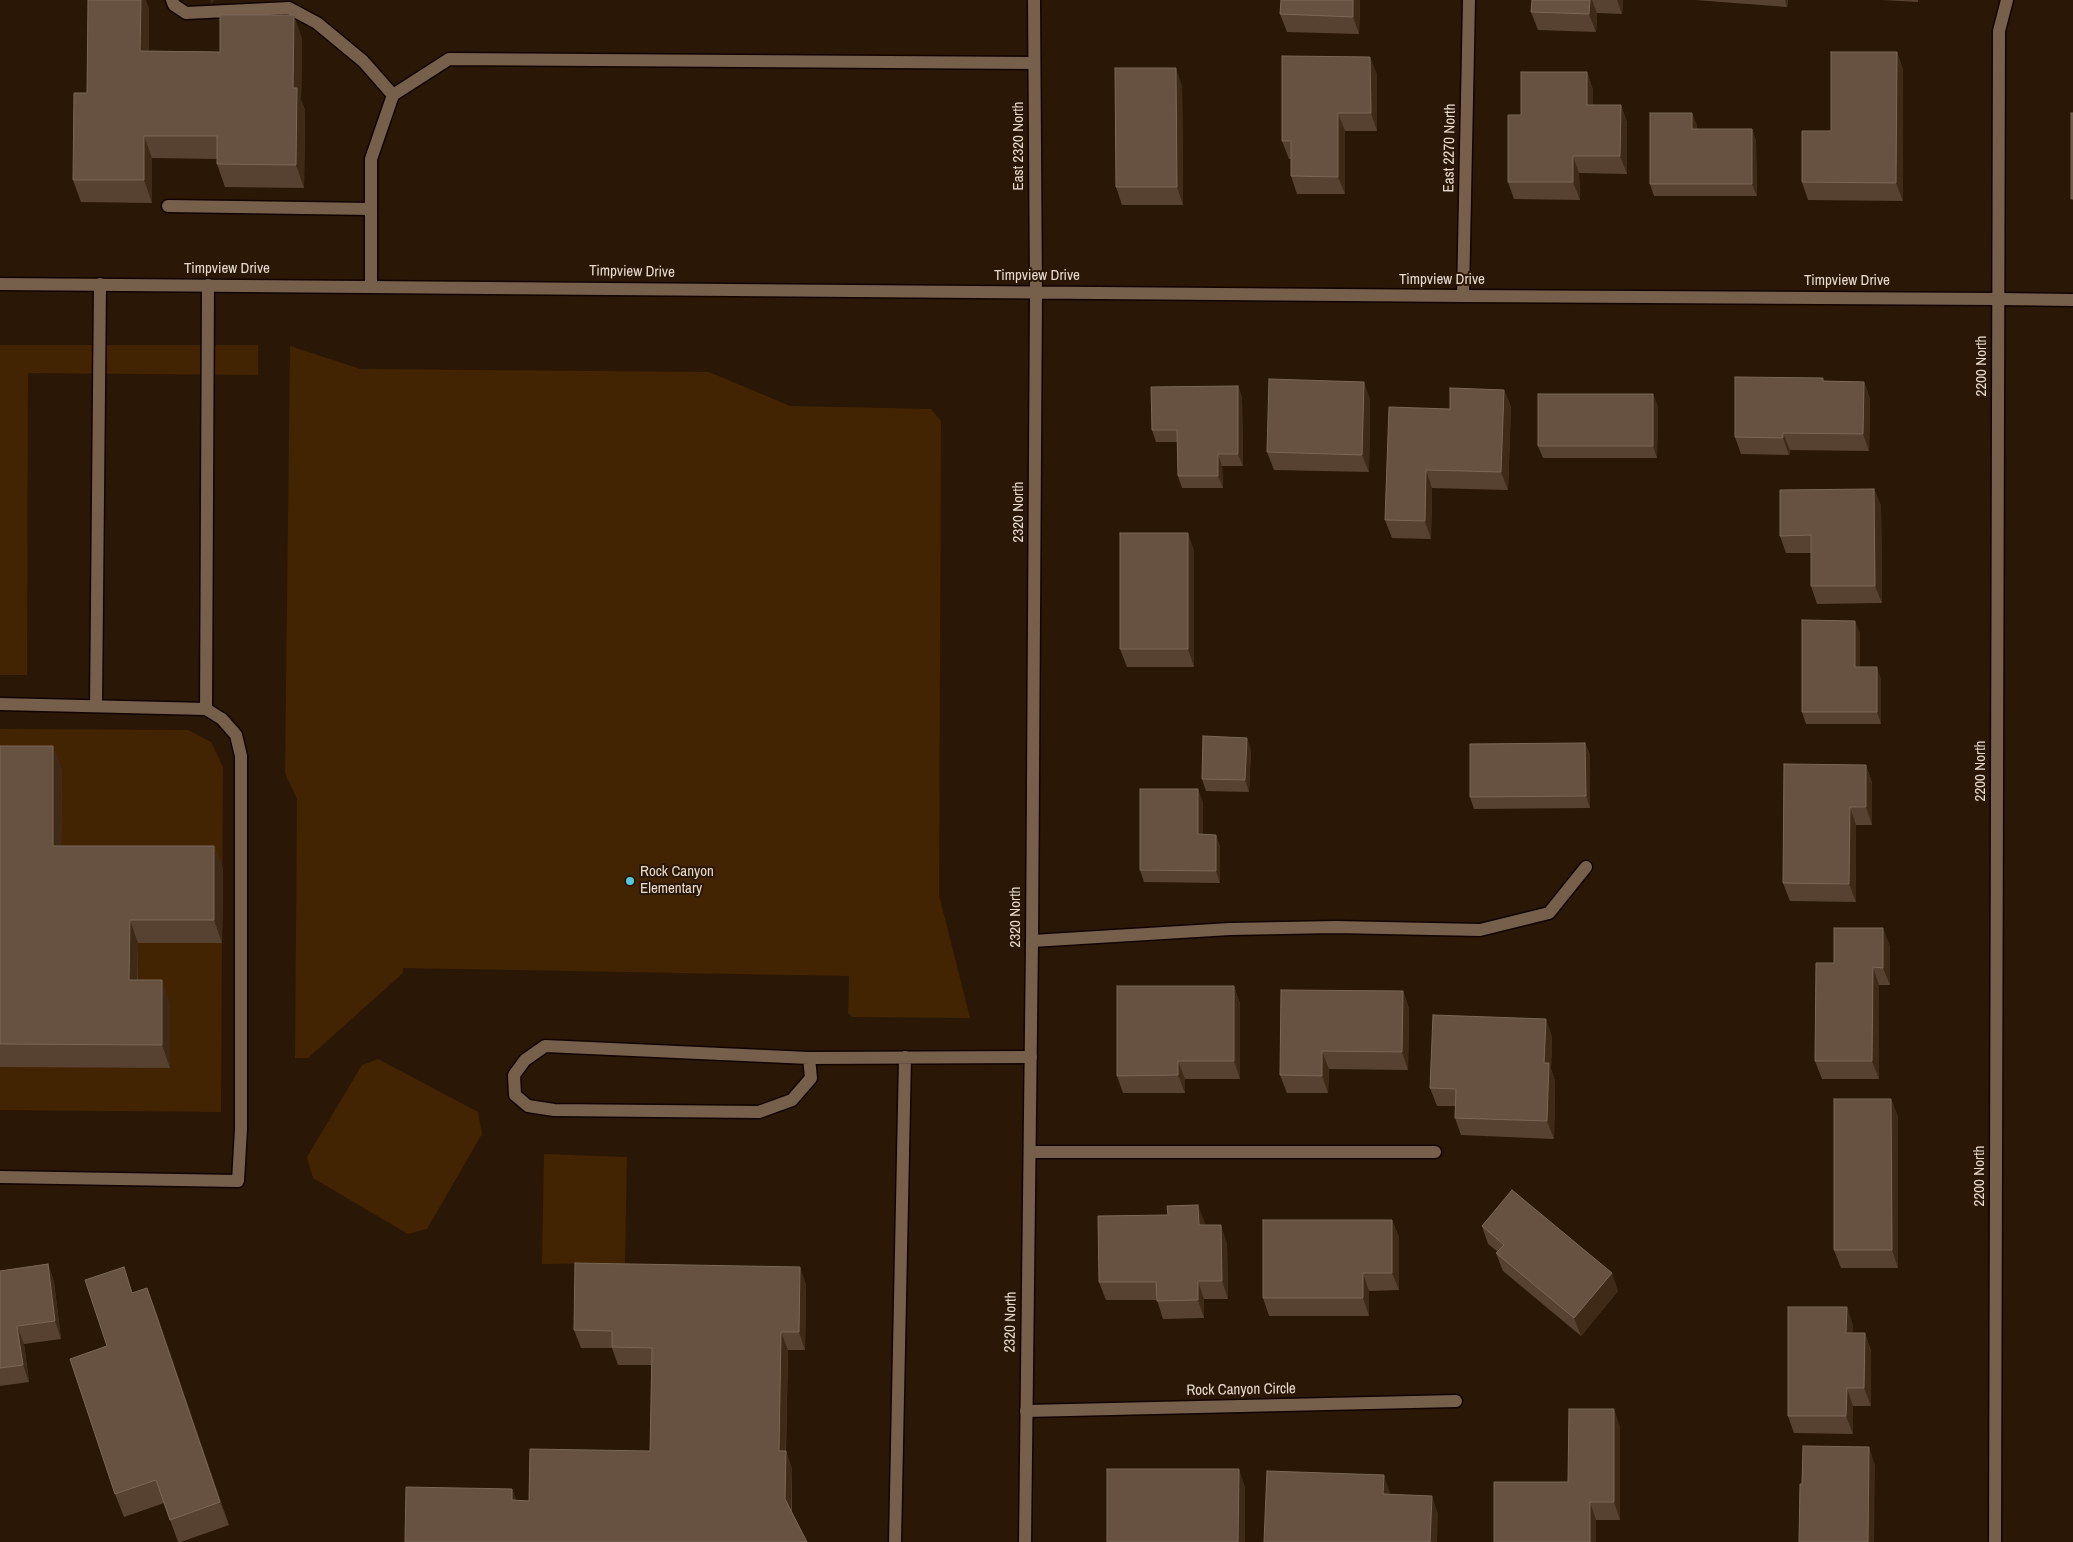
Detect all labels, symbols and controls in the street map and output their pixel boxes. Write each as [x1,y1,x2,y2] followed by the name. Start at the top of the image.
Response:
[1010,102,1028,190] street label: East 2320 North
[1440,103,1460,193] street label: East 2270 North
[184,260,270,278] street label: Timpview Drive
[589,262,675,282] street label: Timpview Drive
[994,267,1080,285] street label: Timpview Drive
[1399,271,1485,289] street label: Timpview Drive
[1804,272,1890,290] street label: Timpview Drive
[1973,336,1991,396] street label: 2200 North
[1010,482,1028,542] street label: 2320 North
[1972,741,1990,801] street label: 2200 North
[640,863,714,898] place label: Rock Canyon Elementary
[624,875,636,887] marker: Rock Canyon Elementary
[1007,887,1025,947] street label: 2320 North
[1971,1146,1989,1206] street label: 2200 North
[1001,1291,1021,1353] street label: 2320 North
[1186,1380,1296,1400] street label: Rock Canyon Circle

